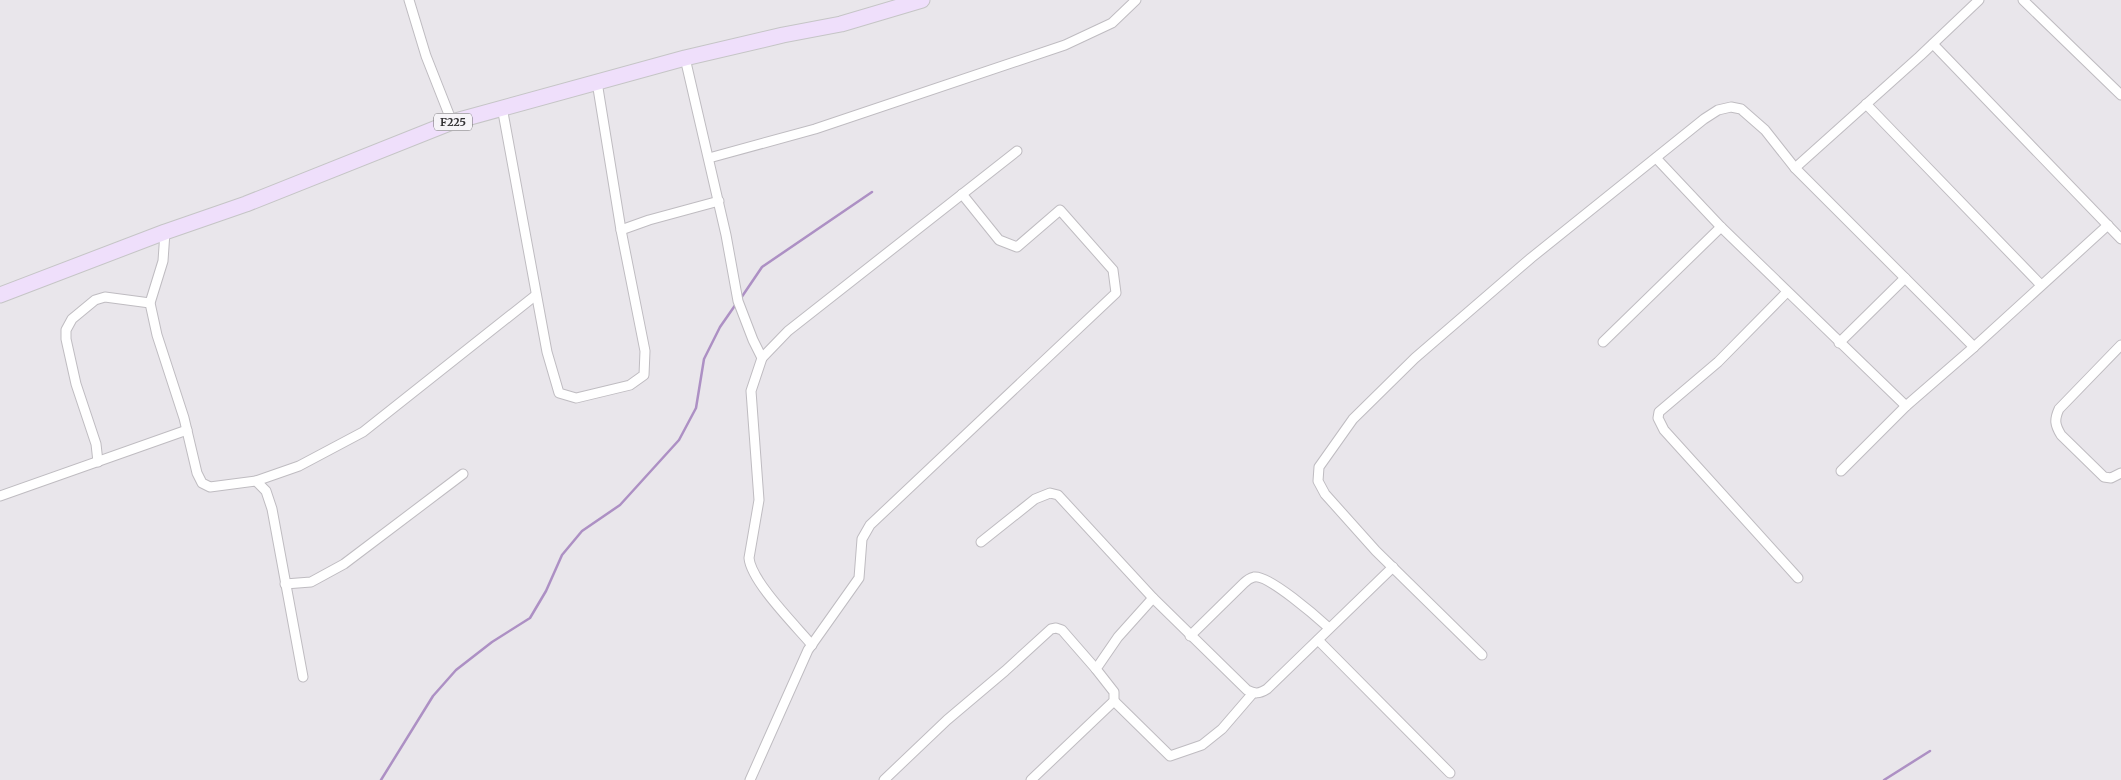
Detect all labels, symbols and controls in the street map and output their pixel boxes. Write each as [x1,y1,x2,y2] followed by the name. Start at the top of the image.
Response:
[434,114,472,130] road number: F225

